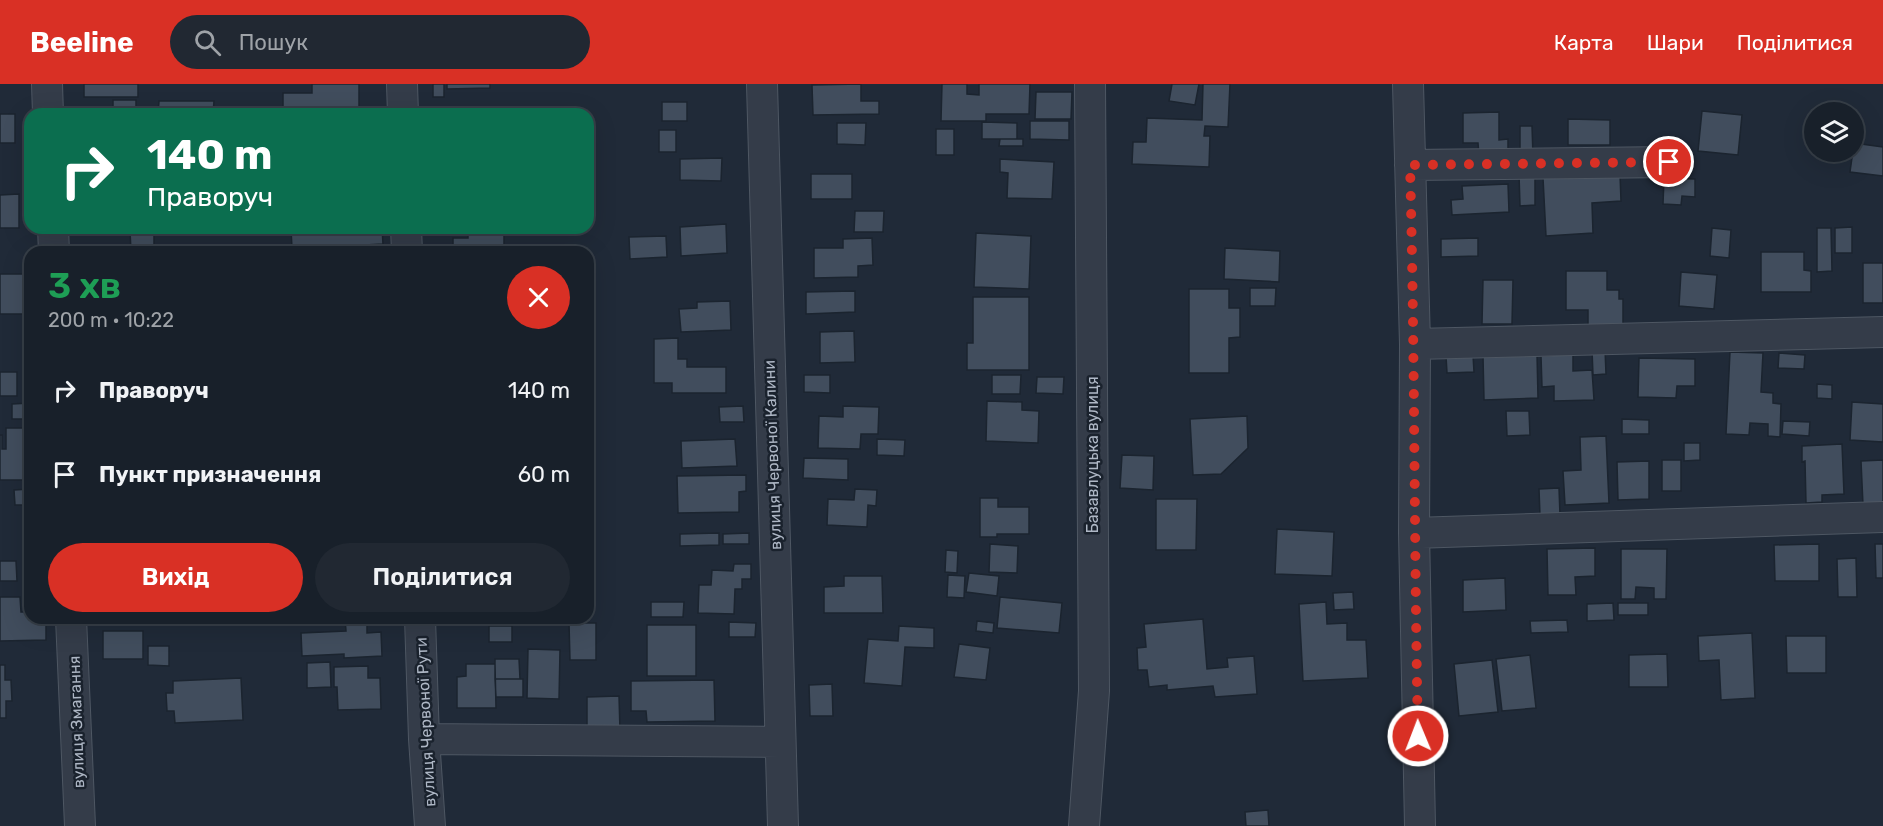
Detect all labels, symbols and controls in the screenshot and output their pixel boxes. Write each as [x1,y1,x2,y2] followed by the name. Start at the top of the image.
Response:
[170,15,590,69] search box
[30,26,134,59] text: Beeline
[191,26,224,59] icon: search
[239,29,308,56] text: Пошук
[1554,30,1614,55] text: Карта
[1647,30,1704,55] text: Шари
[1737,30,1853,55] text: Поділитися
[1804,102,1864,162] map controls
[1804,102,1864,162] button: layers
[147,130,273,180] text: 140 m
[48,132,126,210] icon: right
[1643,136,1694,187] pin
[1652,145,1685,178] icon: arrive
[147,181,273,213] text: Праворуч
[48,264,121,307] text: 3 хв
[507,266,570,329] button: close
[48,308,174,332] text: 200 m · 10:22
[760,360,785,550] street label: вулиця Червоної Калини
[48,374,81,407] icon: right
[1083,376,1102,534] street label: Базавлуцька вулиця
[99,377,209,404] text: Праворуч
[508,377,570,404] text: 140 m
[48,458,81,491] icon: arrive
[99,461,321,488] text: Пункт призначення
[518,461,570,488] text: 60 m
[48,543,303,612] button: Вихід
[315,543,570,612] button: Поділитися
[412,637,439,807] street label: вулиця Червоної Рути
[65,655,88,788] street label: вулиця Змагання
[1386,704,1450,768] position arrow

